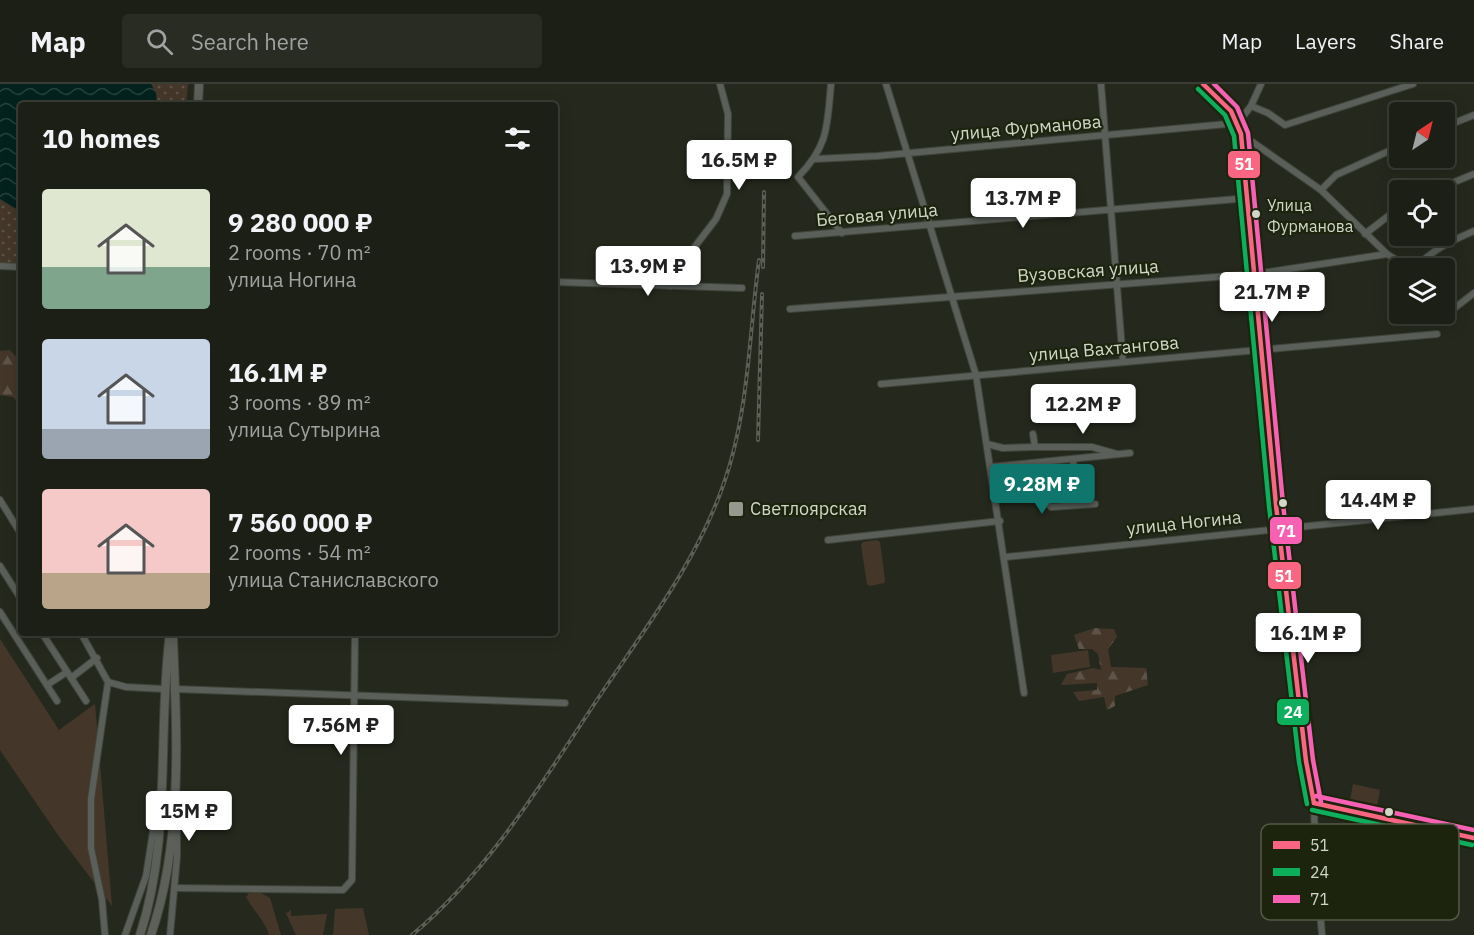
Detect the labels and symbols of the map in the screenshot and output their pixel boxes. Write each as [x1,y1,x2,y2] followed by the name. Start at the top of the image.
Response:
[1389,102,1455,168] north arrow
[950,109,1103,146] street label: улица Фурманова
[684,140,794,191] pin: 16.5M ₽
[1227,150,1261,179] line badge: 51
[1234,154,1254,174] text: 51
[968,178,1078,229] pin: 13.7M ₽
[1267,195,1354,236] place label: Улица Фурманова
[815,198,939,231] street label: Беговая улица
[1250,208,1262,220] marker: Улица Фурманова
[593,246,703,297] pin: 13.9M ₽
[1016,254,1160,287] street label: Вузовская улица
[1217,272,1327,323] pin: 21.7M ₽
[1028,330,1180,367] street label: улица Вахтангова
[1028,384,1138,435] pin: 12.2M ₽
[987,464,1097,515] pin: 9.28M ₽
[1323,480,1433,531] pin: 14.4M ₽
[750,497,867,520] place label: Светлоярская
[1277,497,1289,509] unlabelled marker
[727,500,745,518] marker: Светлоярская
[1125,505,1243,540] street label: улица Ногина
[1269,516,1303,545] line badge: 71
[1276,521,1296,541] text: 71
[1267,561,1302,590] line badge: 51
[1274,566,1294,586] text: 51
[1253,613,1363,664] pin: 16.1M ₽
[1276,698,1310,726] line badge: 24
[1283,702,1303,722] text: 24
[286,705,396,756] pin: 7.56M ₽
[147,791,231,842] pin: 15M ₽
[1383,806,1395,818] unlabelled marker
[1261,824,1459,920] legend
[1310,835,1329,855] text: 51
[1310,862,1329,882] text: 24
[1310,889,1329,909] text: 71

